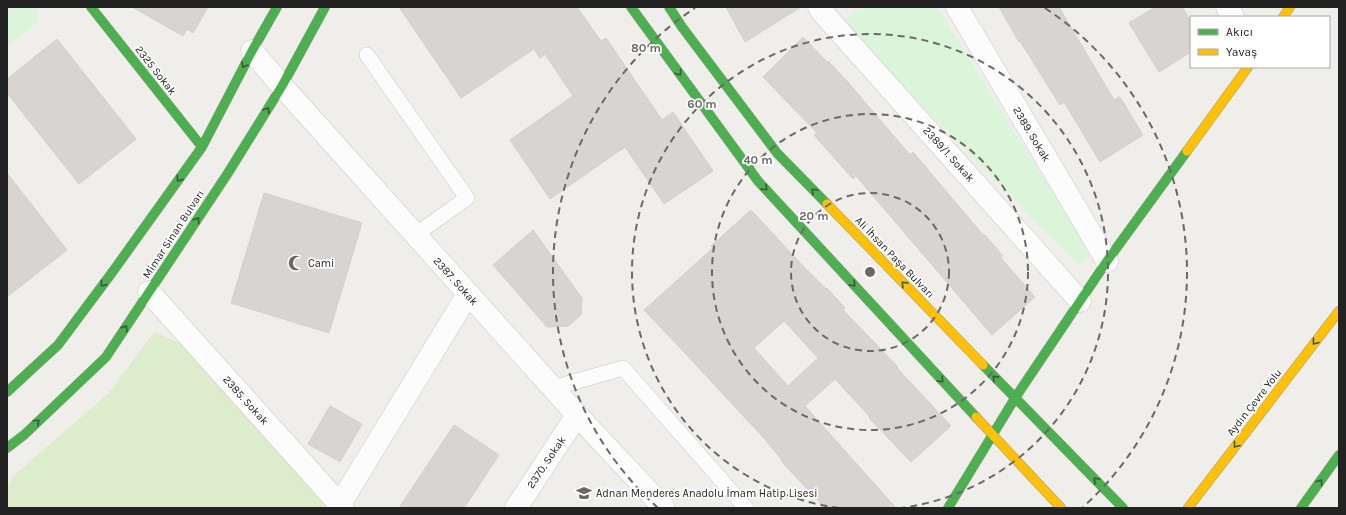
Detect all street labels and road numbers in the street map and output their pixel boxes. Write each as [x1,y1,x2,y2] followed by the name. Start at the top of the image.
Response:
[132,43,179,98] street label: 2325 Sokak
[1010,104,1053,164] street label: 2389. Sokak
[920,124,977,185] street label: 2389/1. Sokak
[140,188,207,281] street label: Mimar Sinan Bulvarı
[852,213,938,301] street label: Ali İhsan Paşa Bulvarı
[431,255,481,308] street label: 2387. Sokak
[1224,366,1285,438] street label: Aydın Çevre Yolu
[220,373,271,428] street label: 2385. Sokak
[524,434,569,491] street label: 2370. Sokak

